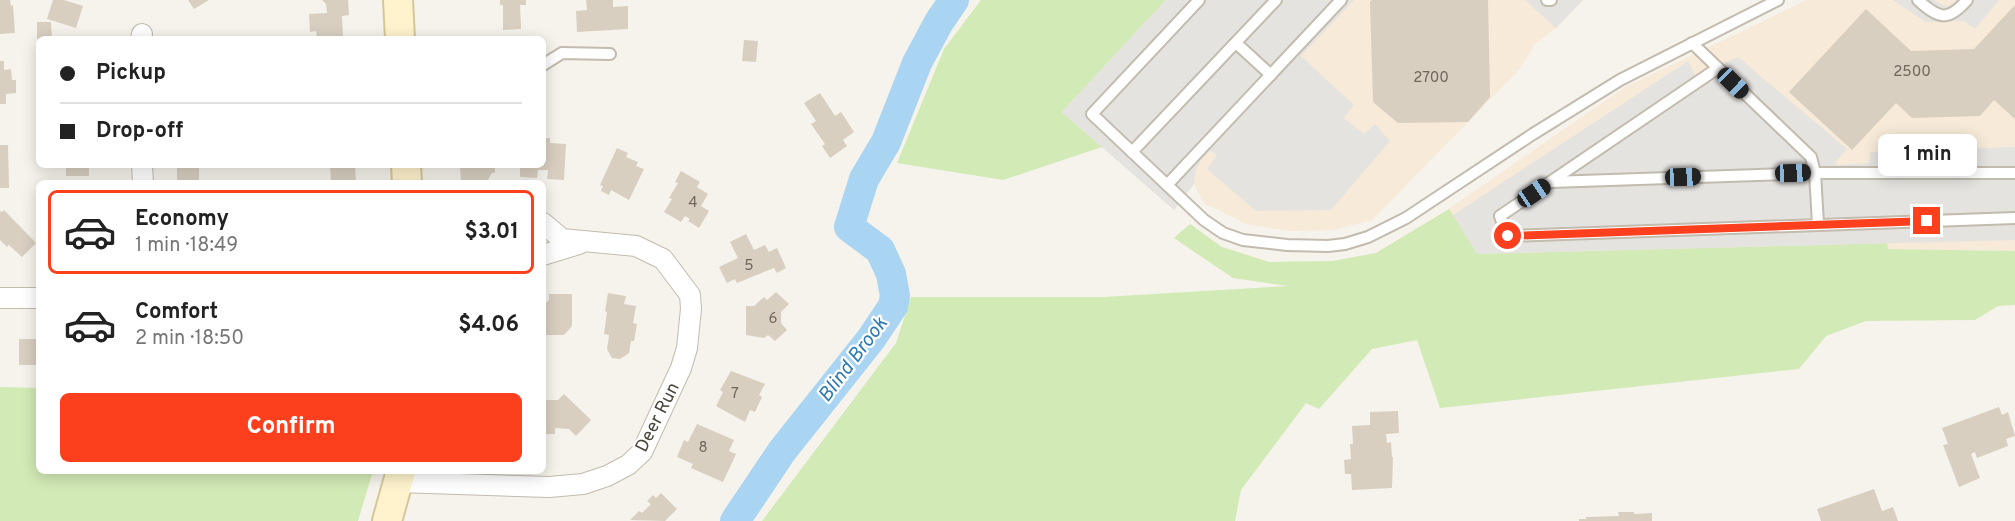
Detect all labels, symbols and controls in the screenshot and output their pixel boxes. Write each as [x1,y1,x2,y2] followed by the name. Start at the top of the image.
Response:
[96,60,166,87] text: Pickup
[1893,63,1931,82] house number: 2500
[1714,64,1752,102] car
[1413,69,1449,88] house number: 2700
[96,118,183,145] text: Drop-off
[1878,134,1976,176] callout: 1 min
[1903,142,1952,168] text: 1 min
[1775,163,1811,183] car
[1665,167,1701,187] car
[1514,175,1554,211] car
[688,194,698,213] house number: 4
[63,205,117,259] icon: car
[135,206,229,233] text: Economy
[1913,207,1940,234] route end
[464,219,519,246] text: $3.01
[1494,222,1521,249] route start
[135,233,238,259] text: 1 min · 18:49
[744,257,754,276] house number: 5
[63,298,117,352] icon: car
[135,299,218,326] text: Comfort
[769,310,778,329] house number: 6
[458,312,519,339] text: $4.06
[813,312,895,408] water label: Blind Brook
[135,326,244,352] text: 2 min · 18:50
[631,379,686,456] street label: Deer Run
[731,385,739,404] house number: 7
[60,393,522,462] button: Confirm
[698,439,708,458] house number: 8

